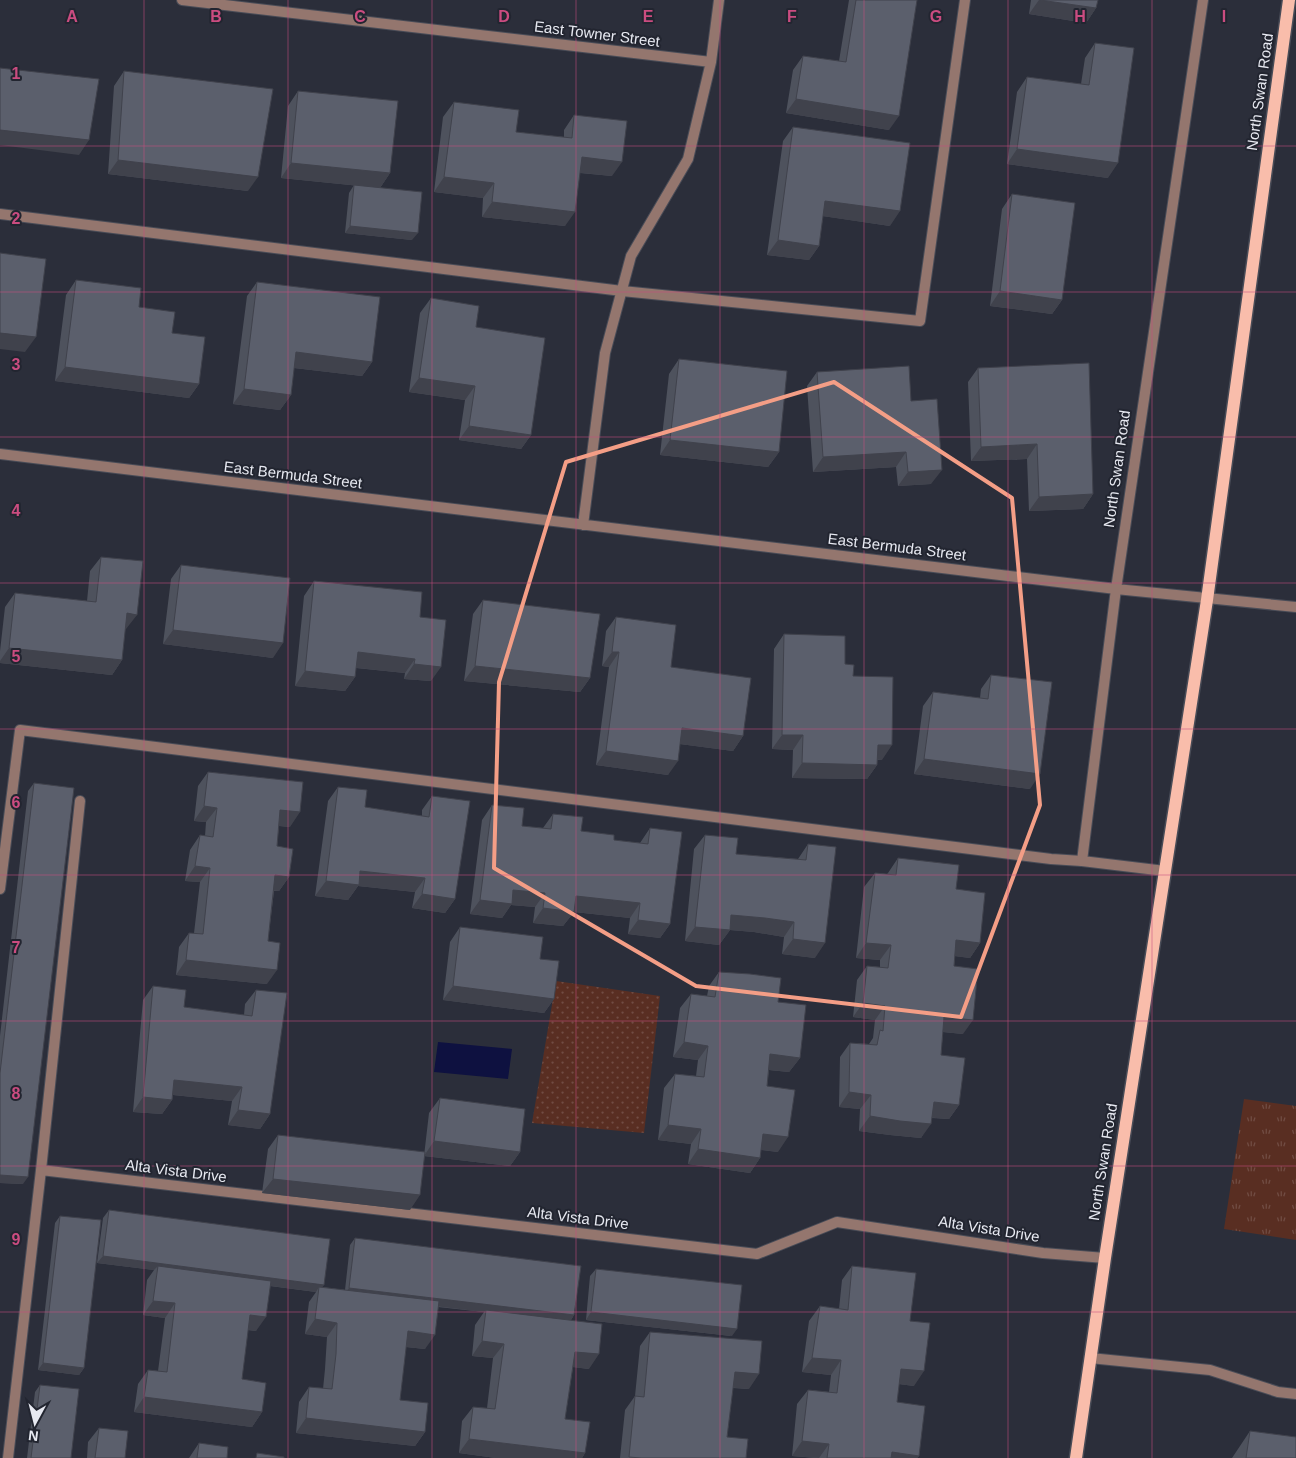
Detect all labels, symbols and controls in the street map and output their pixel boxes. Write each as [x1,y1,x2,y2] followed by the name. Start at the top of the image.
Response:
[66,8,78,25] text: A
[210,8,222,25] text: B
[354,8,366,25] text: C
[498,8,510,25] text: D
[787,8,797,25] text: F
[930,8,942,25] text: G
[1074,8,1086,25] text: H
[1222,8,1226,25] text: I
[533,17,661,51] street label: East Towner Street
[1243,32,1276,152] street label: North Swan Road
[12,65,21,82] text: 1
[12,210,21,227] text: 2
[12,356,21,373] text: 3
[1100,409,1133,529] street label: North Swan Road
[223,458,364,492] street label: East Bermuda Street
[12,502,21,519] text: 4
[827,530,968,564] street label: East Bermuda Street
[12,648,21,665] text: 5
[12,794,21,811] text: 6
[12,939,21,956] text: 7
[12,1085,21,1102] text: 8
[1085,1102,1120,1222] street label: North Swan Road
[124,1156,228,1185] street label: Alta Vista Drive
[526,1203,630,1232] street label: Alta Vista Drive
[937,1212,1041,1245] street label: Alta Vista Drive
[12,1231,21,1248] text: 9
[10,1398,60,1448] north arrow
[27,1427,39,1444] text: N

